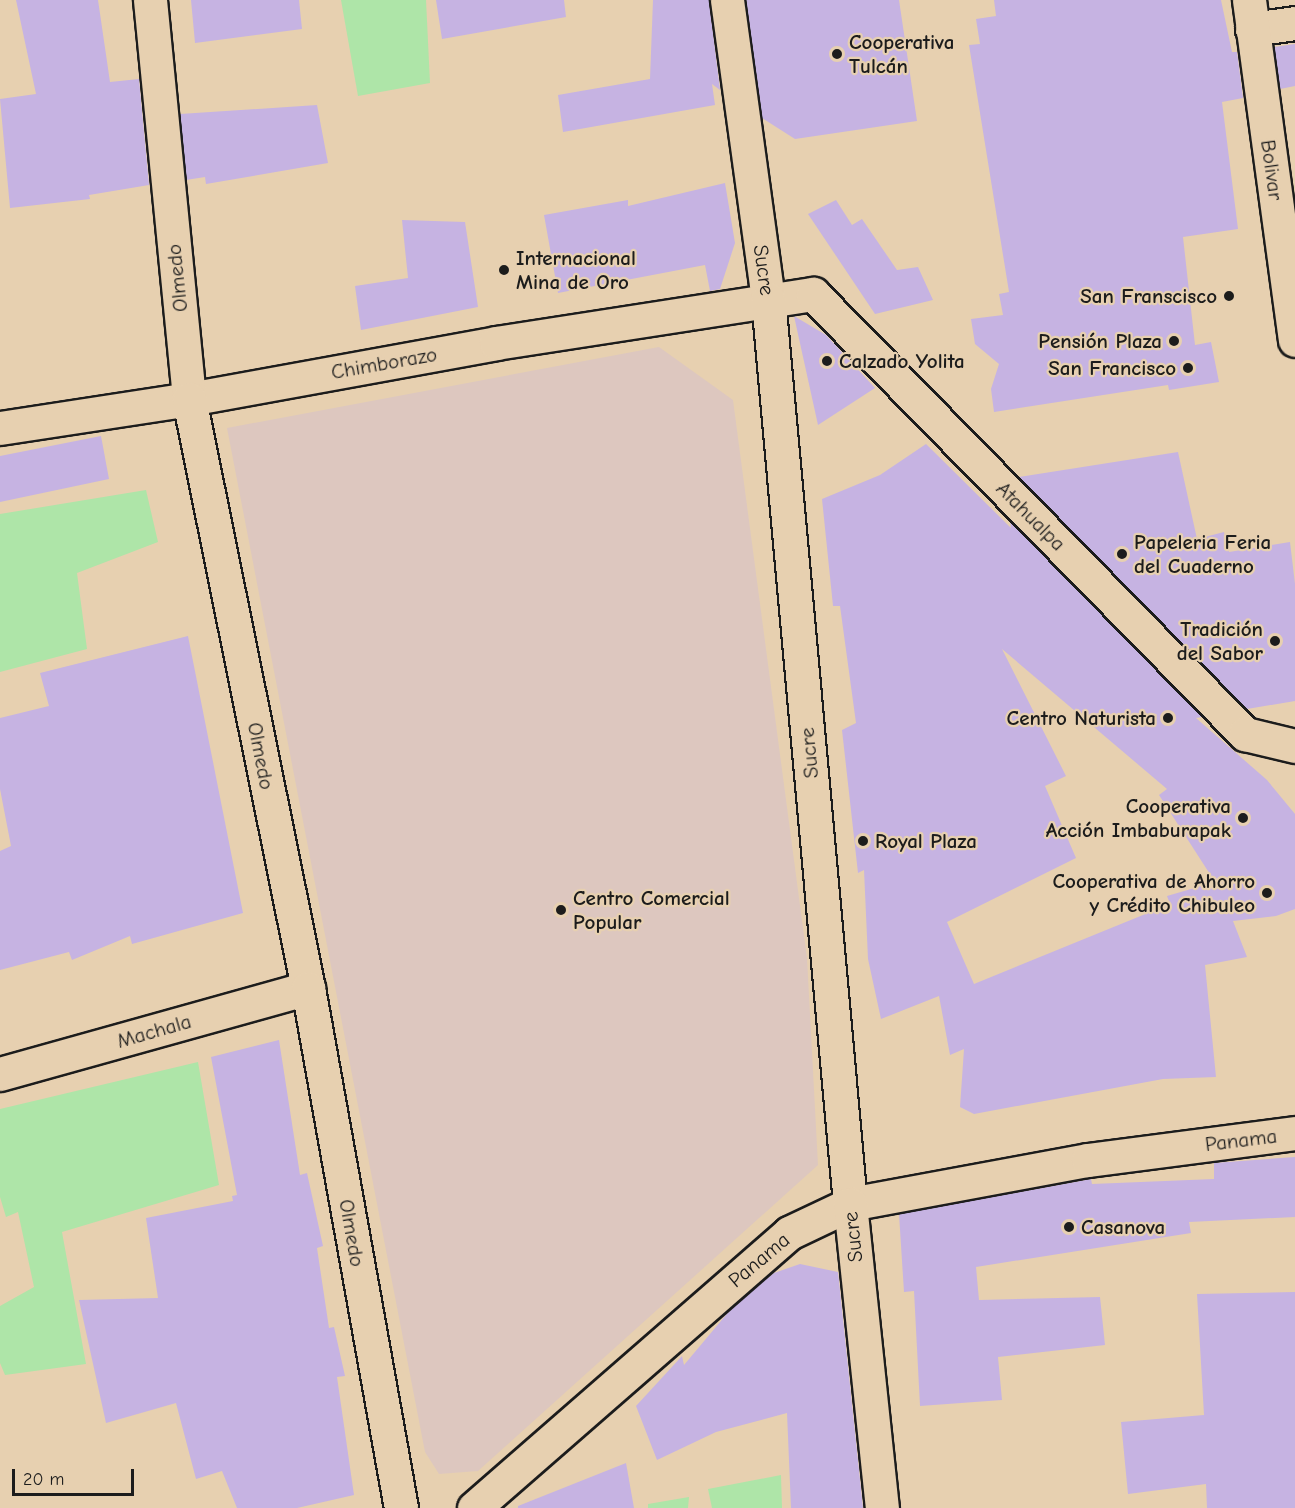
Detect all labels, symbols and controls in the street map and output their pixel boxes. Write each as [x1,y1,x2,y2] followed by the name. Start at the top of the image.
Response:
[849,29,954,79] place label: Cooperativa Tulcán
[830,47,844,61] marker: Cooperativa Tulcán
[1255,138,1289,202] street label: Bolivar
[161,243,193,313] street label: Olmedo
[748,243,780,297] street label: Sucre
[516,245,636,295] place label: Internacional Mina de Oro
[497,263,511,277] marker: Internacional Mina de Oro
[1080,283,1217,309] place label: San Franscisco
[1222,289,1236,303] marker: San Franscisco
[1038,328,1162,354] place label: Pensión Plaza
[1167,334,1181,348] marker: Pensión Plaza
[329,341,439,385] street label: Chimborazo
[839,348,965,374] place label: Calzado Yolita
[820,354,834,368] marker: Calzado Yolita
[1048,355,1176,381] place label: San Francisco
[1181,361,1195,375] marker: San Francisco
[991,476,1071,556] street label: Atahualpa
[1134,529,1271,579] place label: Papeleria Feria del Cuaderno
[1115,547,1129,561] marker: Papeleria Feria del Cuaderno
[1177,616,1263,666] place label: Tradición del Sabor
[1268,634,1282,648] marker: Tradición del Sabor
[1007,705,1156,731] place label: Centro Naturista
[1161,711,1175,725] marker: Centro Naturista
[242,720,280,792] street label: Olmedo
[794,727,824,779] street label: Sucre
[1046,793,1231,843] place label: Cooperativa Acción Imbaburapak
[1236,811,1250,825] marker: Cooperativa Acción Imbaburapak
[875,828,977,854] place label: Royal Plaza
[856,834,870,848] marker: Royal Plaza
[1052,868,1255,918] place label: Cooperativa de Ahorro y Crédito Chibuleo
[573,885,730,935] place label: Centro Comercial Popular
[1260,886,1274,900] marker: Cooperativa de Ahorro y Crédito Chibuleo
[554,903,568,917] marker: Centro Comercial Popular
[114,1008,194,1054] street label: Machala
[1204,1123,1278,1157] street label: Panama
[334,1197,370,1269] street label: Olmedo
[838,1210,868,1264] street label: Sucre
[1081,1214,1165,1240] place label: Casanova
[1062,1220,1076,1234] marker: Casanova
[723,1227,795,1293] street label: Panama
[15,1457,136,1495] scale bar
[23,1469,64,1490] text: 20 m

